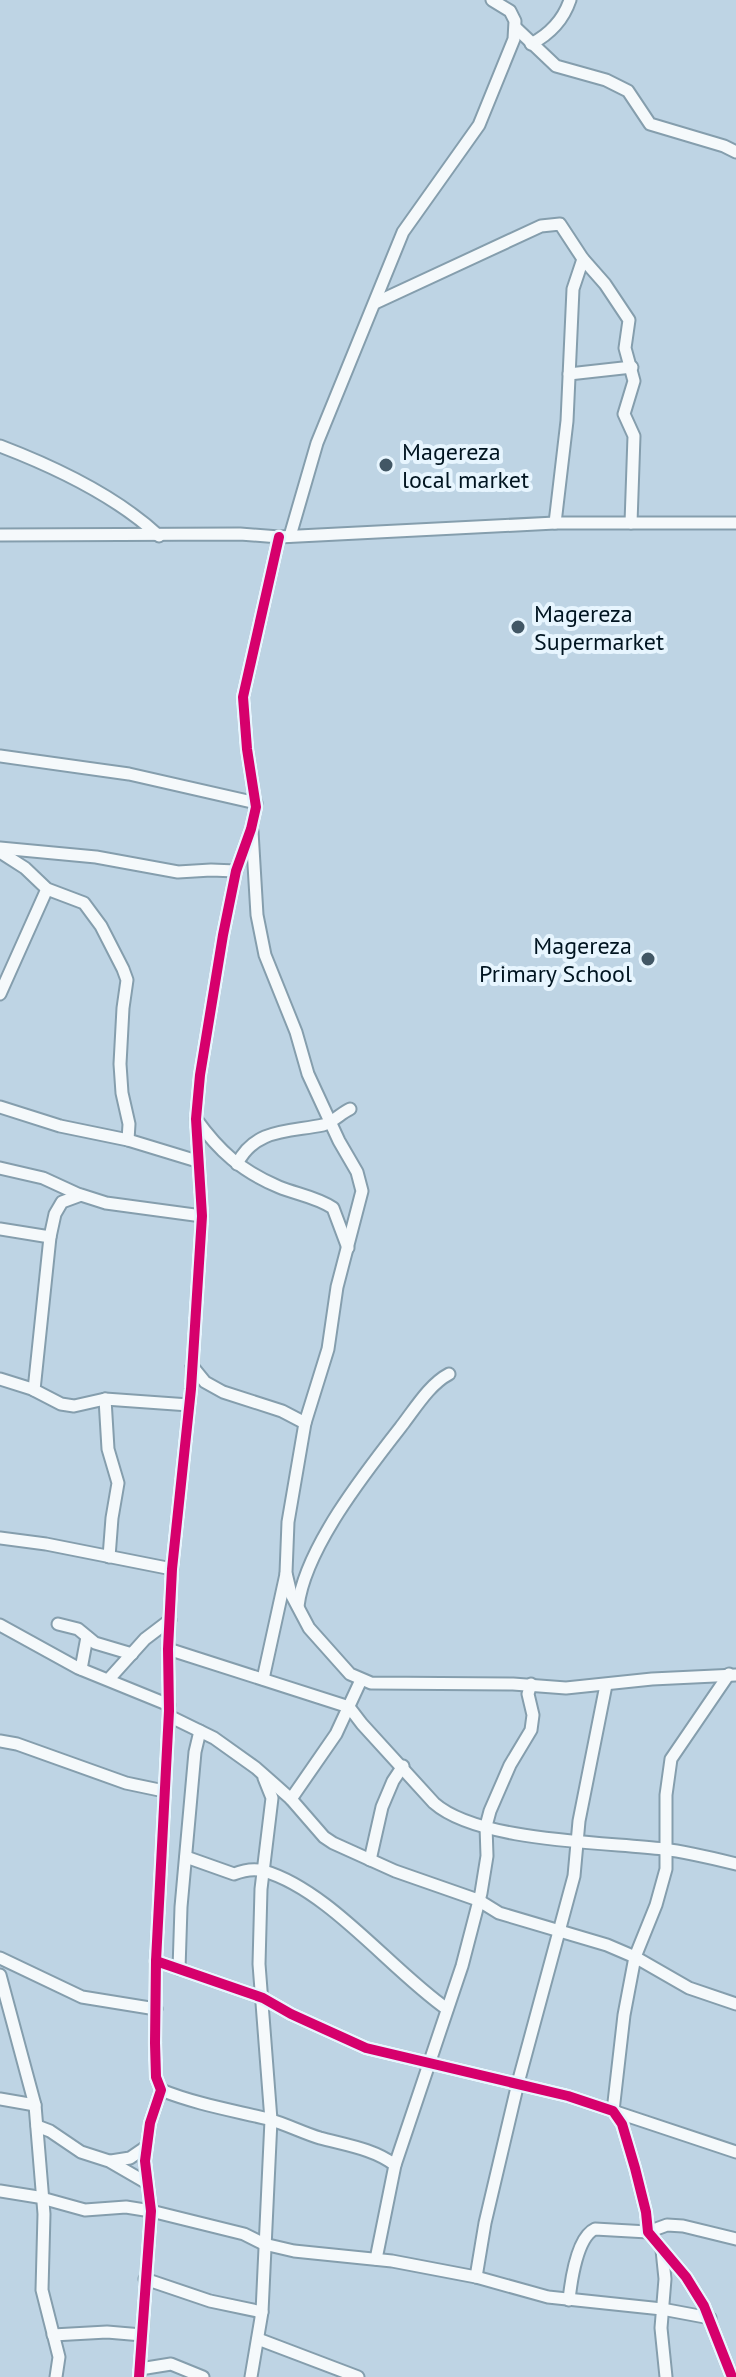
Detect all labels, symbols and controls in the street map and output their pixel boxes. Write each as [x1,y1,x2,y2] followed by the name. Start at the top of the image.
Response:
[402,436,529,495] place label: Magereza local market
[377,456,395,474] marker: Magereza local market
[534,598,664,657] place label: Magereza Supermarket
[509,618,527,636] marker: Magereza Supermarket
[479,930,632,989] place label: Magereza Primary School
[639,950,657,968] marker: Magereza Primary School

